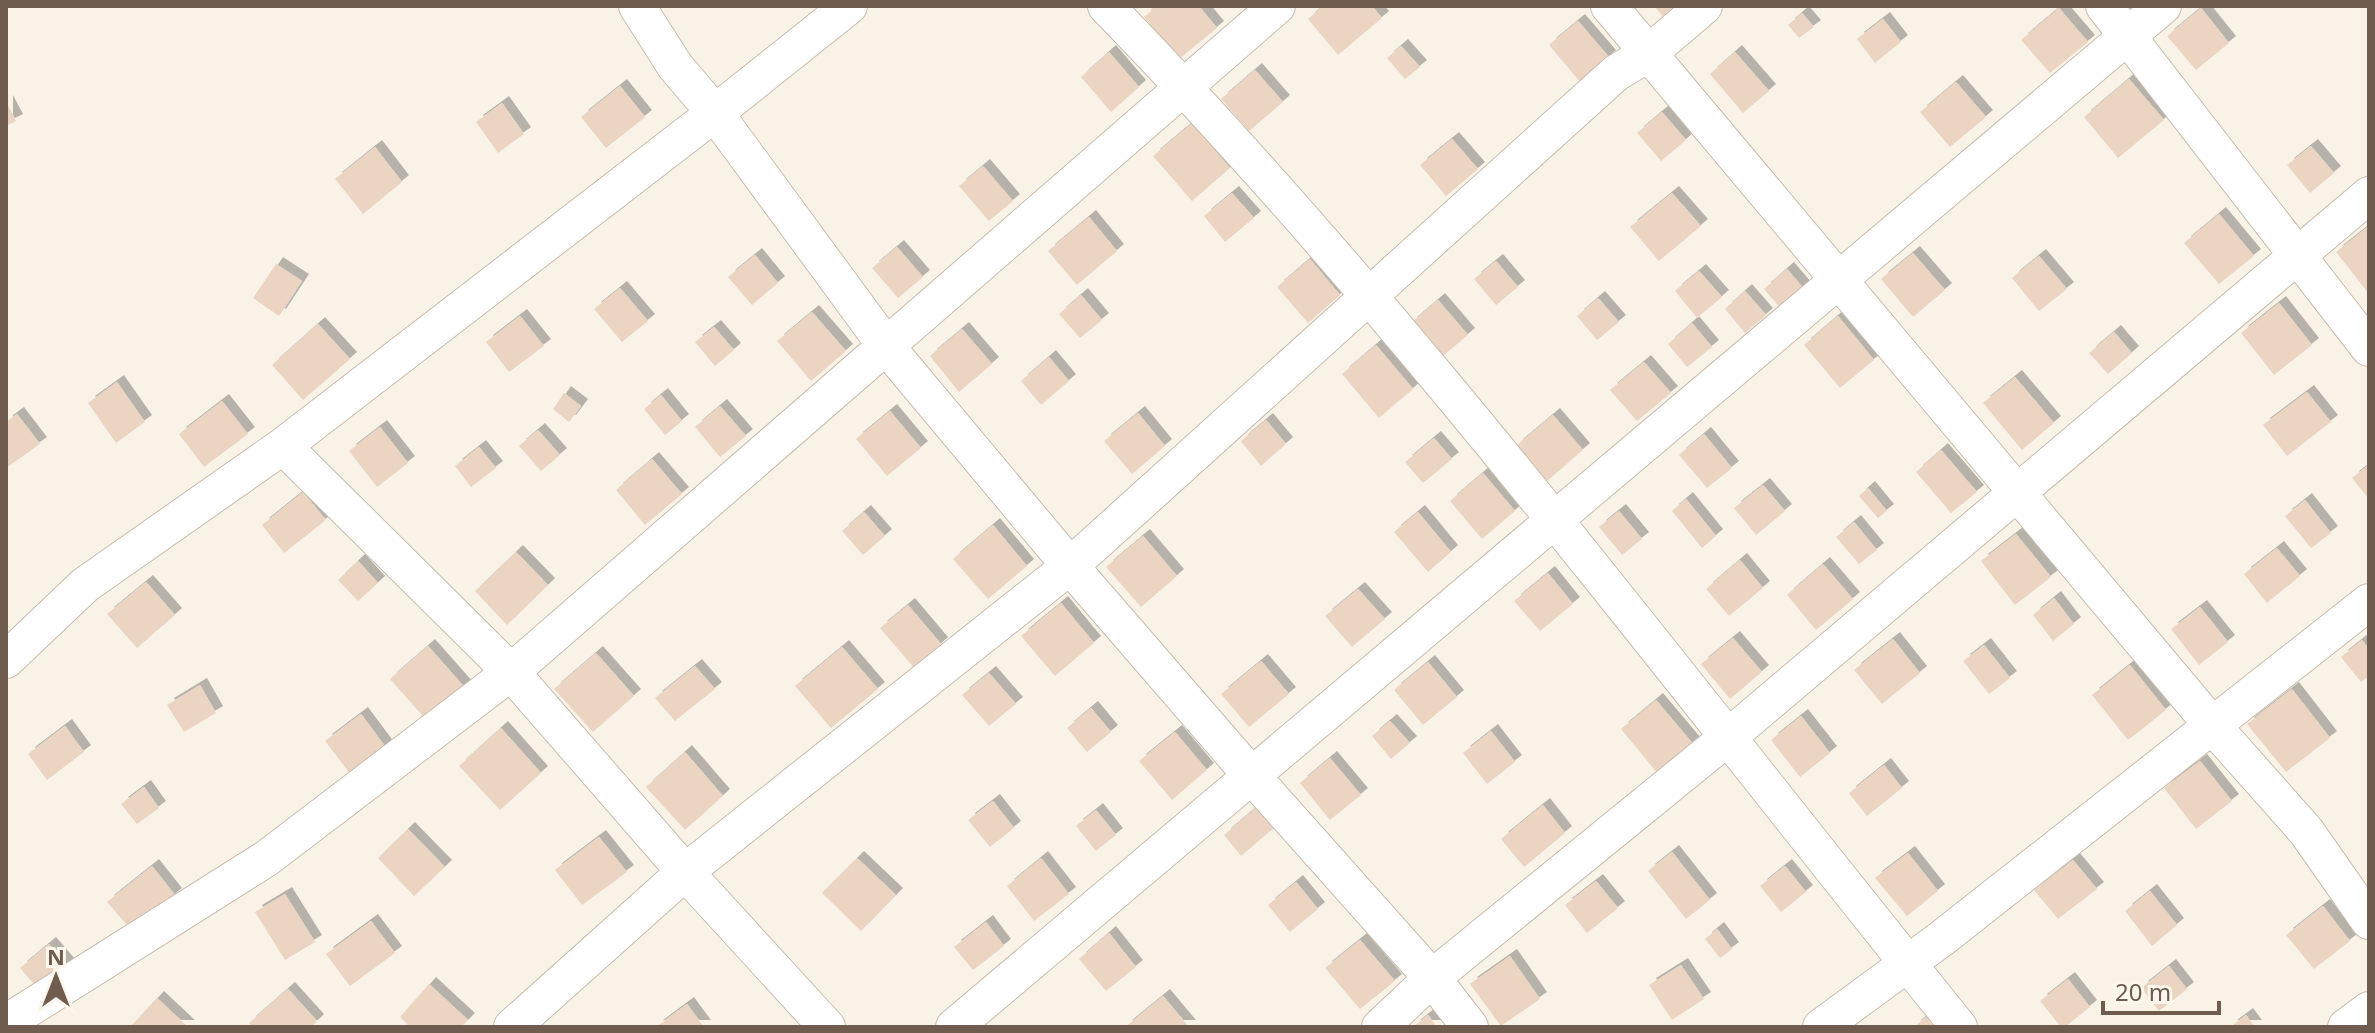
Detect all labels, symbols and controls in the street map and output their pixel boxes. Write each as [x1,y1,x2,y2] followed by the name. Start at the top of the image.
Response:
[16,937,96,1017] north arrow
[47,941,65,971] text: N
[2103,965,2219,1015] scale bar
[2115,975,2171,1008] text: 20 m

